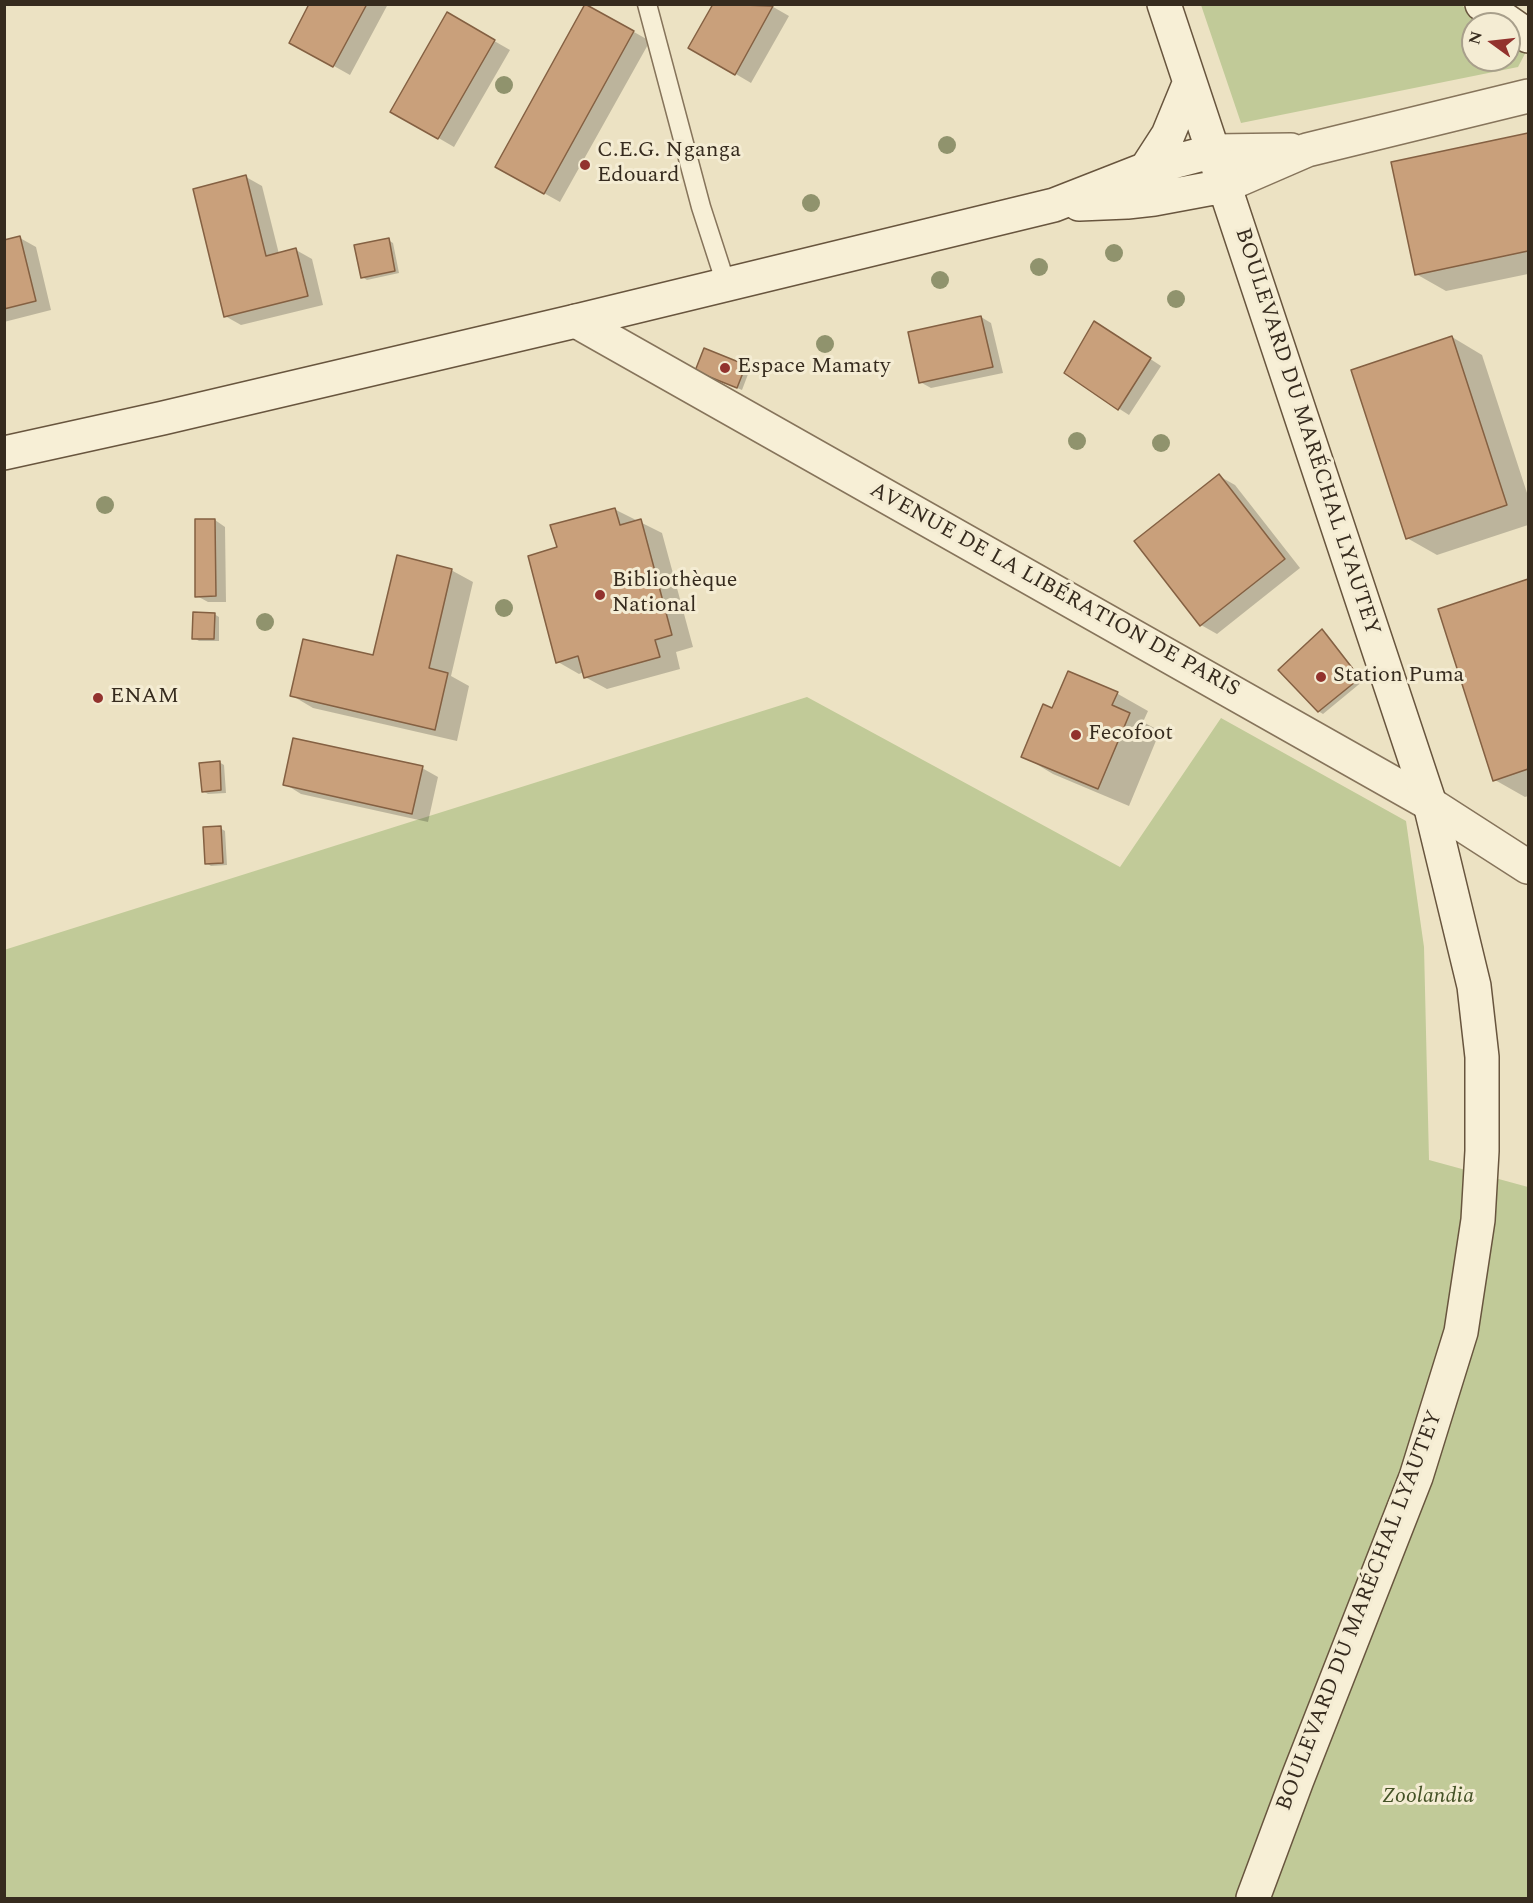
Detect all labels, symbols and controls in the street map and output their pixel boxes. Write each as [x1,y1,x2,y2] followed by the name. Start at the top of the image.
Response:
[1461,12,1521,72] north arrow
[1462,28,1489,47] text: N
[597,139,741,190] place label: C.E.G. Nganga Edouard
[578,158,592,172] marker: C.E.G. Nganga Edouard
[1228,225,1384,639] street label: BOULEVARD DU MARÉCHAL LYAUTEY
[737,355,891,381] place label: Espace Mamaty
[718,361,732,375] marker: Espace Mamaty
[865,478,1243,704] street label: AVENUE DE LA LIBÉRATION DE PARIS
[612,569,737,620] place label: Bibliothèque National
[593,588,607,602] marker: Bibliothèque National
[1333,664,1464,690] place label: Station Puma
[1314,670,1328,684] marker: Station Puma
[110,685,179,711] place label: ENAM
[91,691,105,705] marker: ENAM
[1088,722,1173,748] place label: Fecofoot
[1069,728,1083,742] marker: Fecofoot
[1272,1407,1450,1815] street label: BOULEVARD DU MARÉCHAL LYAUTEY
[1382,1785,1474,1811] park label: Zoolandia

